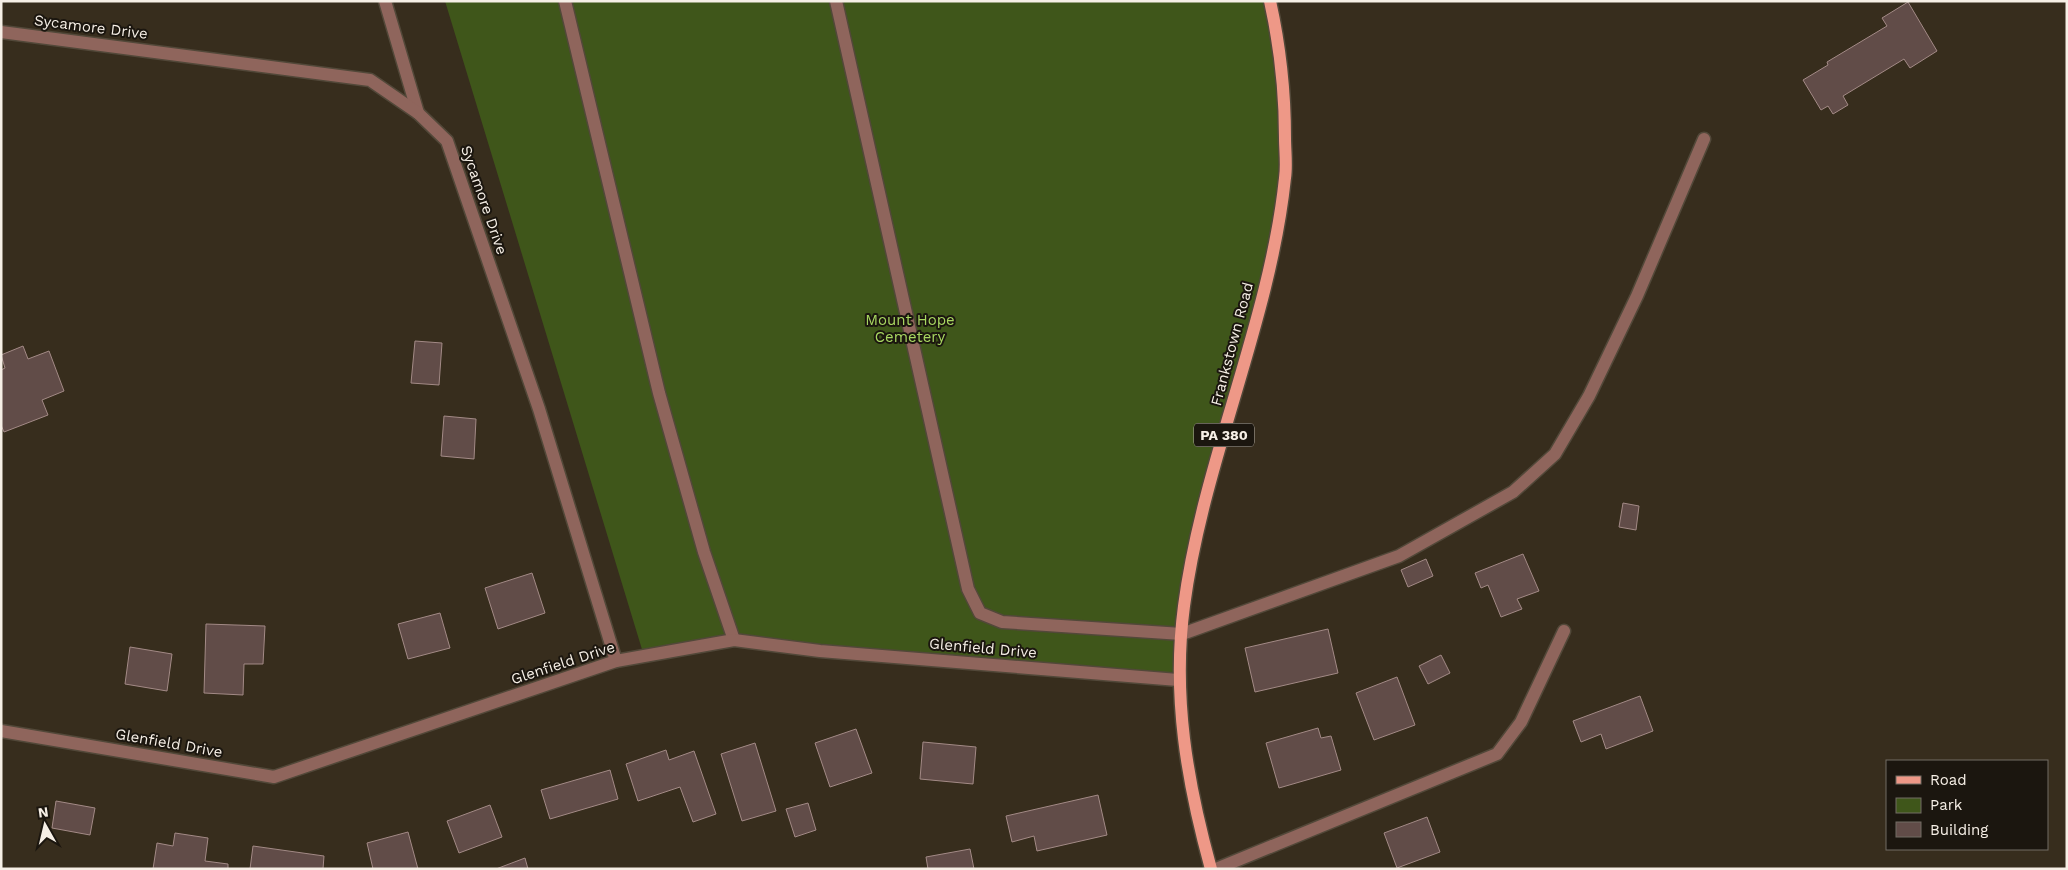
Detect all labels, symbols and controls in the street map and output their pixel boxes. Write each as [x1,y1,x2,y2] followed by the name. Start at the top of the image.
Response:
[33,11,149,43] street label: Sycamore Drive
[457,143,511,257] street label: Sycamore Drive
[1207,280,1257,408] street label: Frankstown Road
[865,311,955,346] park label: Mount Hope Cemetery
[1194,424,1254,446] road number: PA 380
[928,634,1038,662] street label: Glenfield Drive
[509,638,617,688] street label: Glenfield Drive
[114,725,224,761] street label: Glenfield Drive
[1886,760,2048,850] legend
[1930,771,1967,789] text: Road
[1930,796,1963,814] text: Park
[20,800,70,850] north arrow
[37,803,49,821] text: N
[1930,821,1988,839] text: Building

